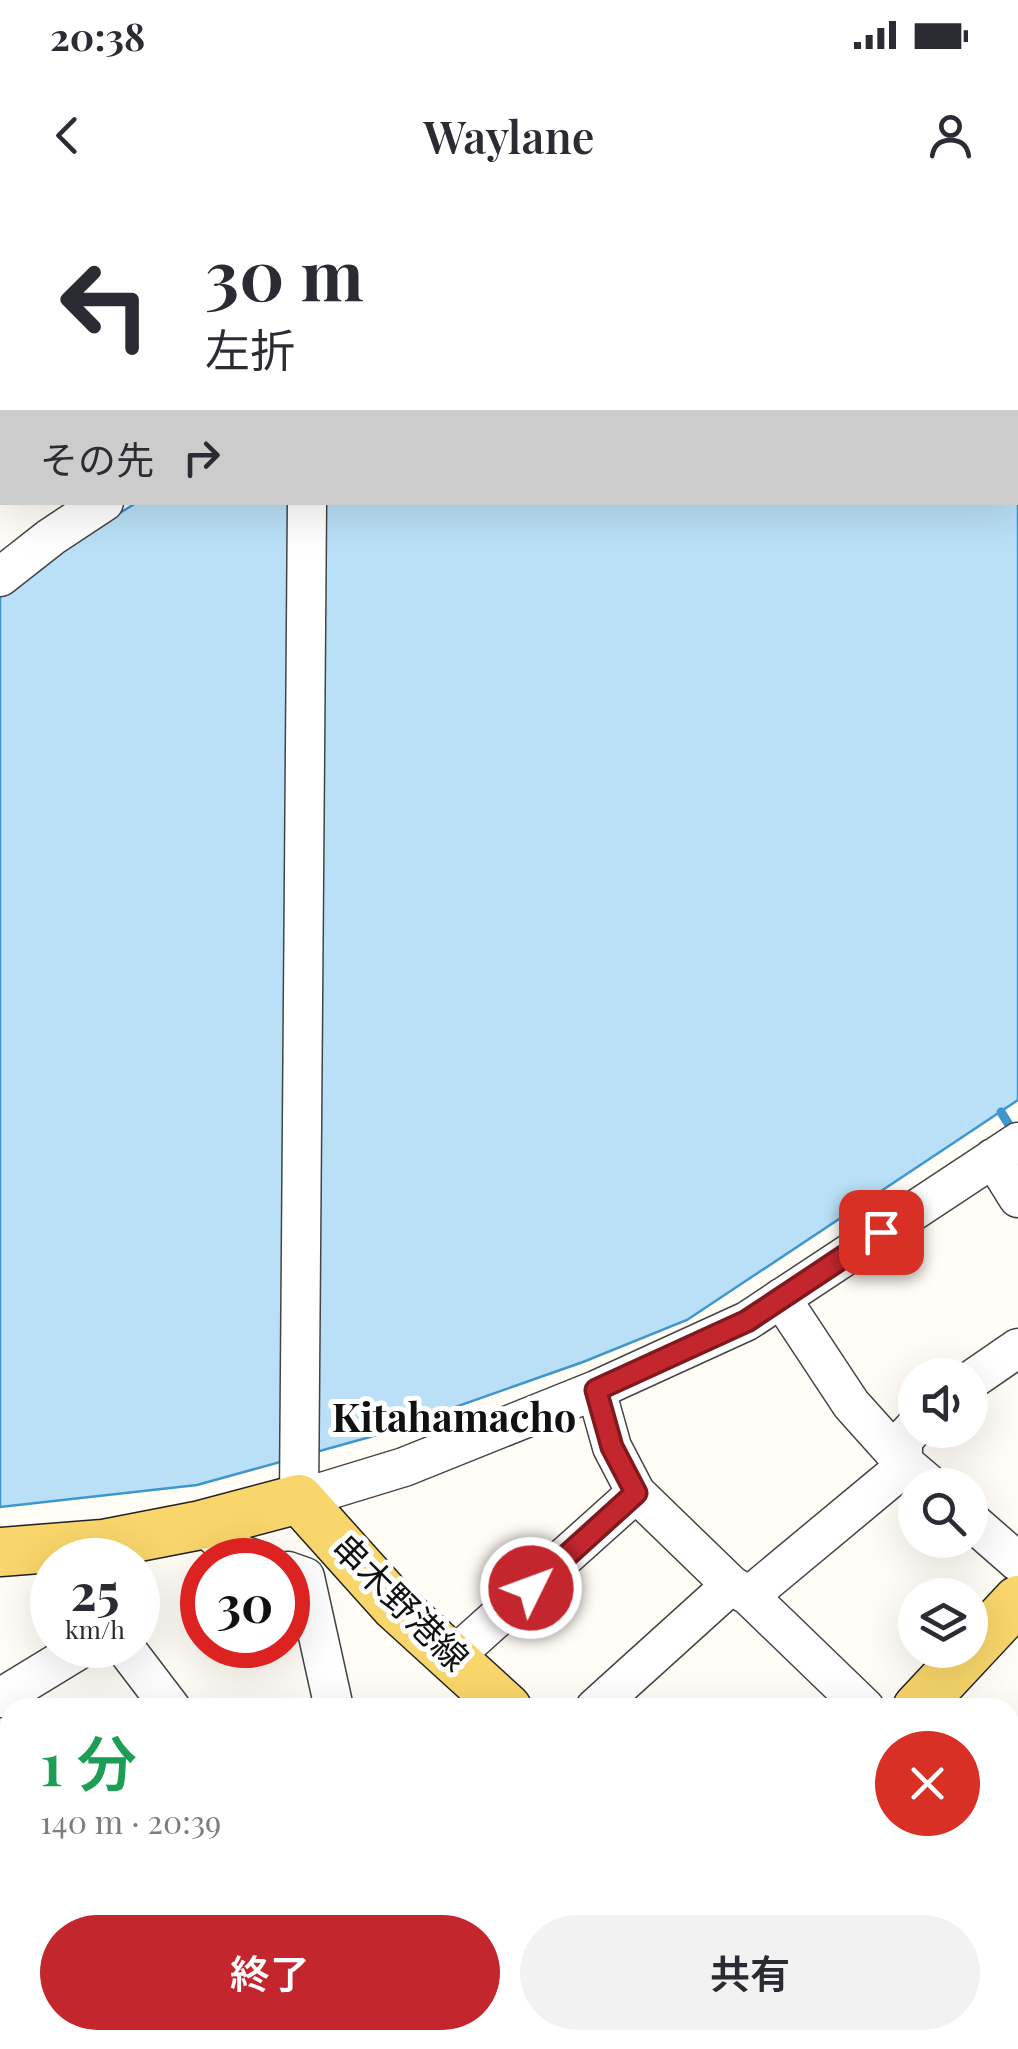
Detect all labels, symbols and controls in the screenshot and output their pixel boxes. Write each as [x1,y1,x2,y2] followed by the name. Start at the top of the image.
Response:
[50,10,145,61] text: 20:38
[423,105,595,165] text: Waylane
[40,108,95,163] icon: back
[923,108,978,163] icon: person
[205,225,364,319] text: 30 m
[40,240,170,370] icon: left
[205,318,295,378] text: 左折
[174,430,229,485] icon: right
[40,433,154,484] text: その先
[839,1190,924,1275] pin
[854,1205,909,1260] icon: arrive
[898,1358,988,1668] map controls
[898,1358,988,1448] button: sound
[332,1389,576,1442] district label: Kitahamacho
[898,1468,988,1558] button: search
[323,1523,480,1680] street label: 串木野港線
[479,1536,583,1640] position arrow
[180,1538,310,1668] speed limit sign: 30
[70,1557,120,1624] text: 25
[898,1578,988,1668] button: layers
[65,1612,125,1645] text: km/h
[40,1721,137,1801] text: 1 分
[875,1731,980,1836] button: close
[40,1799,221,1842] text: 140 m · 20:39
[40,1915,500,2030] button: 終了
[520,1915,980,2030] button: 共有

